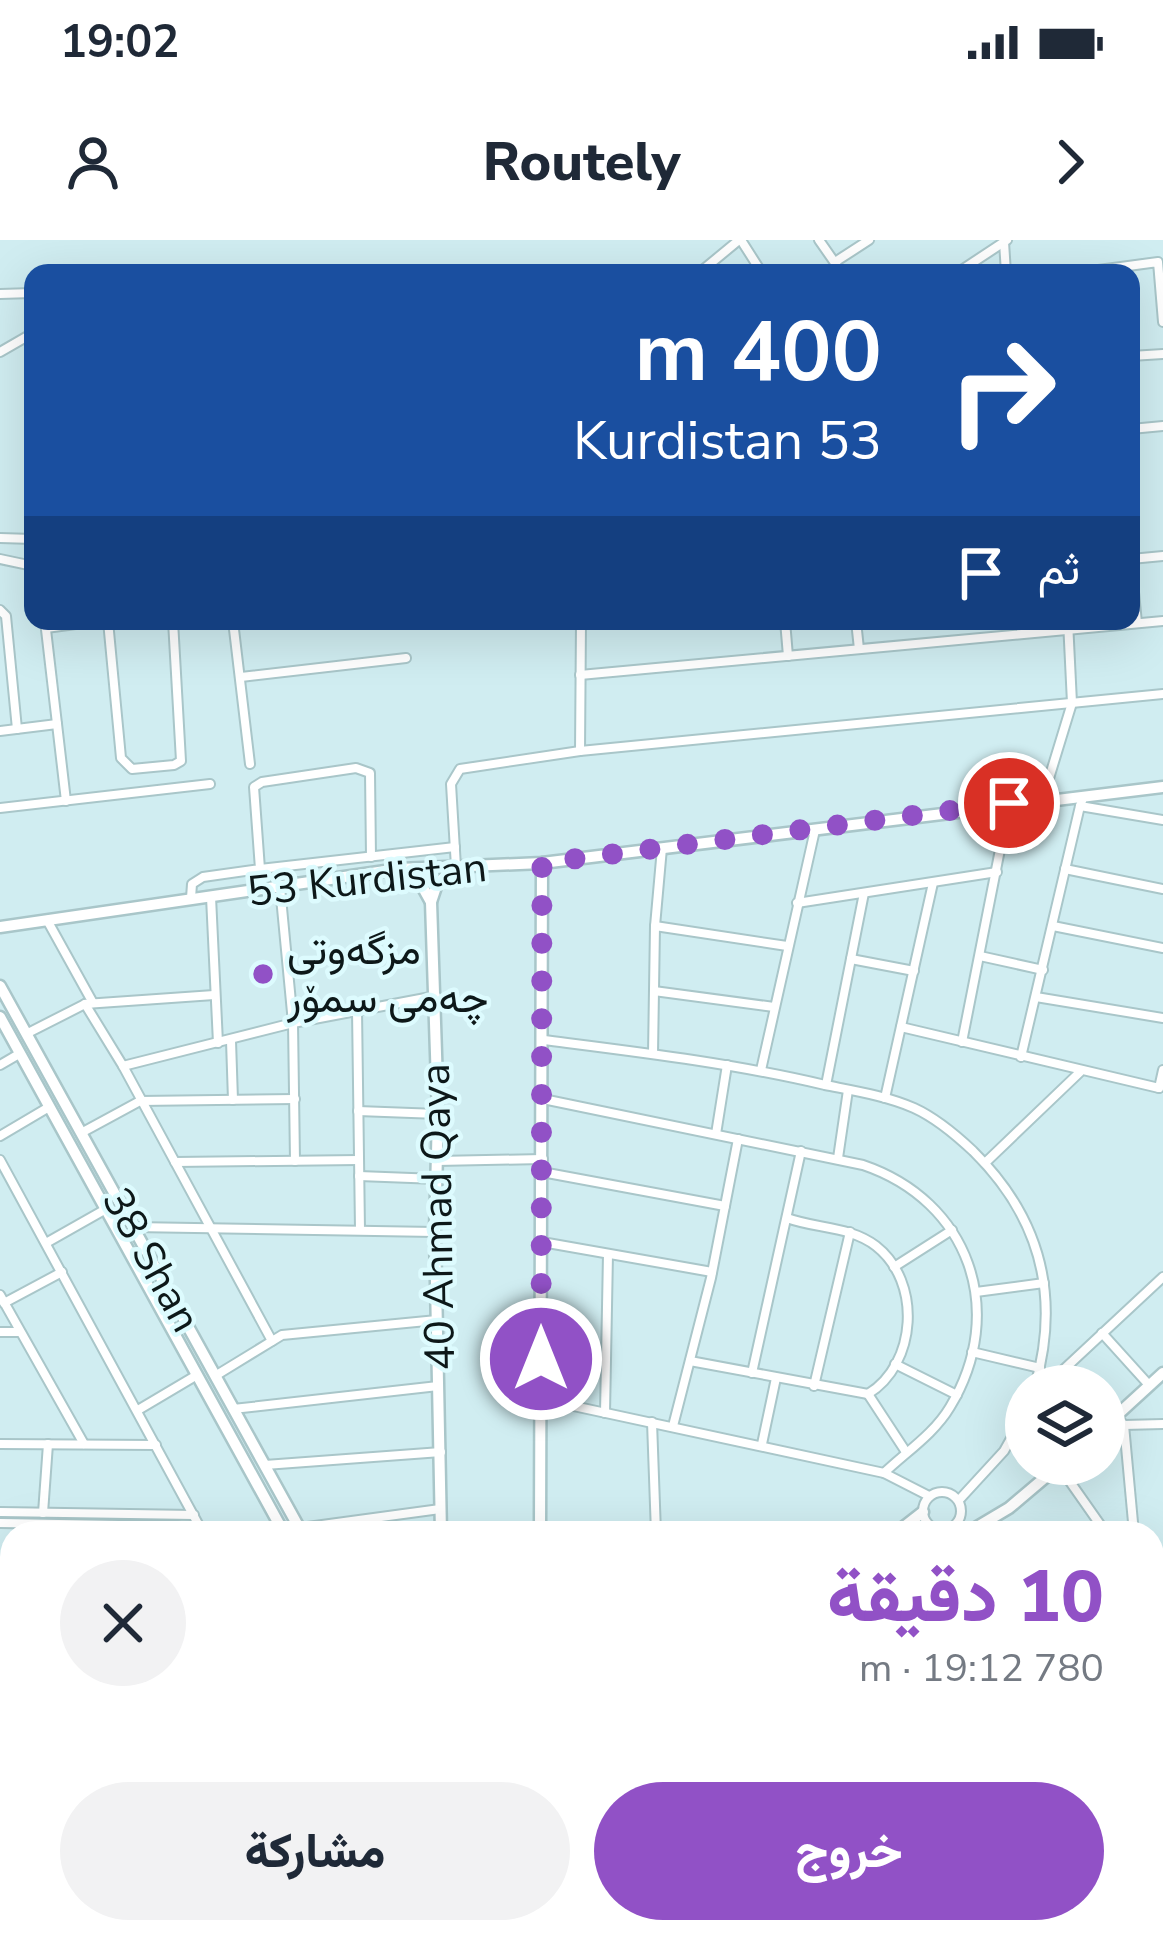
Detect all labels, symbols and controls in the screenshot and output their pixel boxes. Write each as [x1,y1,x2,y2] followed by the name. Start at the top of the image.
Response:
[60,12,179,73] text: 19:02
[483,125,680,199] text: Routely
[60,129,126,195] icon: person
[1037,129,1103,195] icon: forward
[634,295,882,410] text: 400 m
[924,312,1080,468] icon: right
[573,404,882,478] text: 53 Kurdistan
[1038,539,1080,600] text: ثم
[948,540,1014,606] icon: arrive
[958,752,1060,854] pin
[976,770,1042,836] icon: arrive
[244,839,490,921] street label: 53 Kurdistan
[286,922,488,1027] place label: مزگەوتی چەمی سمۆر
[250,961,276,987] marker: مزگەوتی چەمی سمۆر
[407,1063,469,1371] street label: 40 Ahmad Qaya
[88,1178,214,1342] street label: 38 Shan
[478,1296,604,1422] position arrow
[1005,1365,1125,1485] map controls
[1005,1365,1125,1485] button: layers
[827,1548,1104,1646] text: 10 دقيقة
[60,1560,186,1686] button: close
[859,1642,1104,1695] text: 780 m · 19:12
[60,1782,570,1920] button: مشاركة
[594,1782,1104,1920] button: خروج

